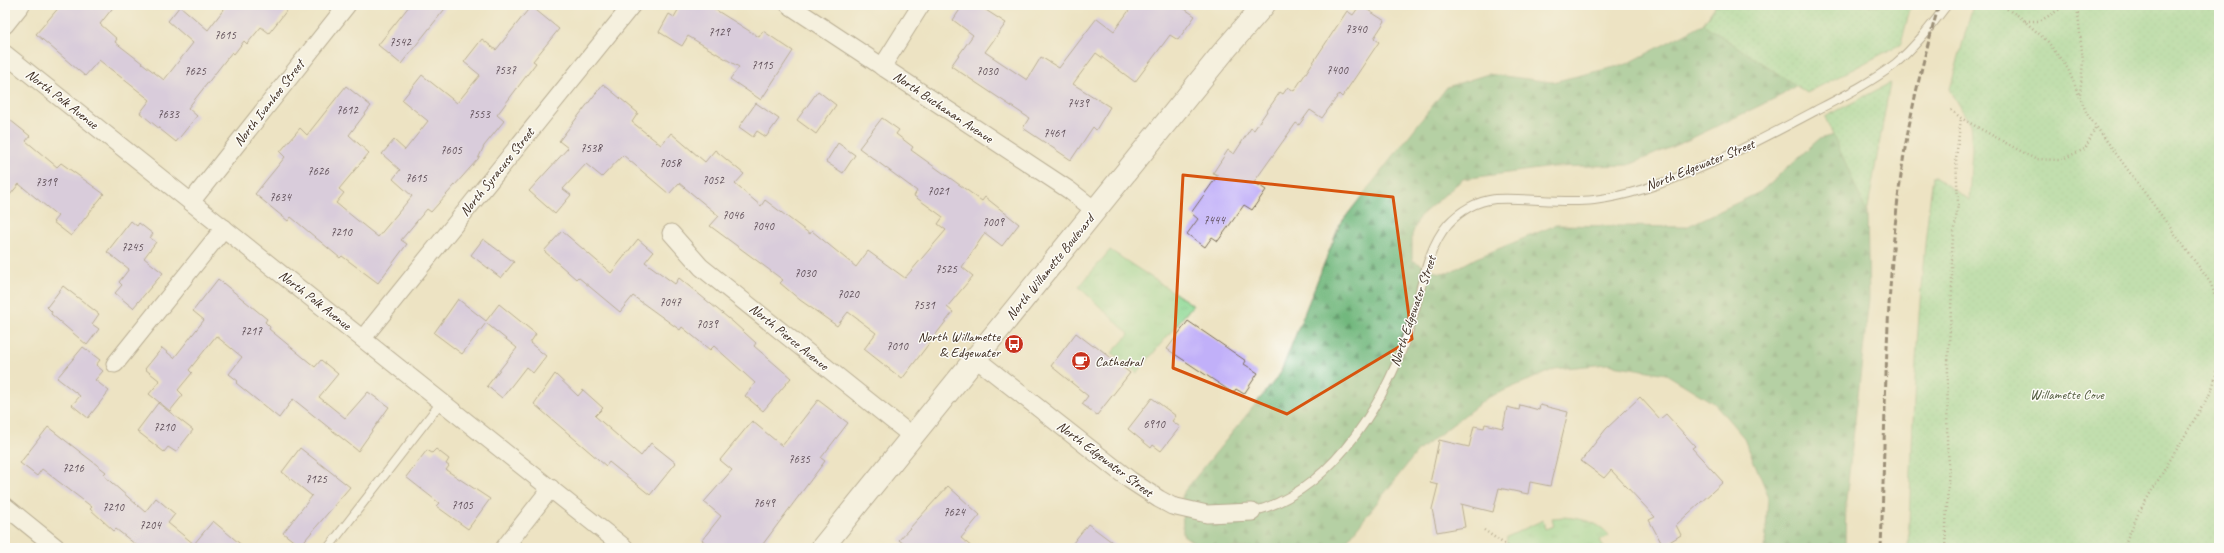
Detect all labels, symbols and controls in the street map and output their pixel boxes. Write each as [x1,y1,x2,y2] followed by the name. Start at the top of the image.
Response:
[1345,21,1368,37] house number: 7340
[708,24,731,40] house number: 7129
[214,27,236,43] house number: 7615
[389,34,412,50] house number: 7542
[230,55,309,149] street label: North Ivanhoe Street
[751,57,773,73] house number: 7115
[494,62,516,78] house number: 7537
[1326,62,1349,78] house number: 7400
[184,63,206,79] house number: 7625
[976,63,999,79] house number: 7030
[22,66,103,133] street label: North Polk Avenue
[890,67,997,147] street label: North Buchanan Avenue
[1067,95,1090,111] house number: 7439
[336,102,359,118] house number: 7612
[157,106,180,122] house number: 7633
[468,106,491,122] house number: 7553
[456,123,539,220] street label: North Syracuse Street
[1043,125,1065,141] house number: 7461
[1643,135,1758,195] street label: North Edgewater Street
[580,140,603,156] house number: 7538
[440,142,462,158] house number: 7605
[659,155,682,171] house number: 7058
[307,163,329,179] house number: 7626
[405,170,427,186] house number: 7615
[702,172,725,188] house number: 7052
[35,174,58,190] house number: 7319
[927,183,949,199] house number: 7021
[269,189,292,205] house number: 7634
[722,207,744,223] house number: 7046
[1002,209,1099,323] street label: North Willamette Boulevard
[1203,212,1226,228] house number: 7444
[982,214,1005,230] house number: 7009
[752,218,775,234] house number: 7040
[330,224,353,240] house number: 7210
[121,239,143,255] house number: 7245
[1386,252,1440,369] street label: North Edgewater Street
[935,261,957,277] house number: 7525
[794,265,817,281] house number: 7030
[275,267,356,334] street label: North Polk Avenue
[837,286,860,302] house number: 7020
[659,294,681,310] house number: 7047
[913,297,935,313] house number: 7531
[746,300,833,375] street label: North Pierce Avenue
[696,316,719,332] house number: 7039
[240,323,262,339] house number: 7217
[918,328,1001,361] place label: North Willamette & Edgewater
[1003,333,1025,355] bus stop icon: North Willamette & Edgewater
[886,338,909,354] house number: 7010
[1070,350,1092,372] cafe icon: Cathedral
[1095,353,1145,370] place label: Cathedral
[2030,386,2105,403] park label: Willamette Cove
[1143,416,1166,432] house number: 6910
[1054,417,1157,501] street label: North Edgewater Street
[153,419,176,435] house number: 7210
[788,451,810,467] house number: 7635
[62,460,84,476] house number: 7216
[305,471,327,487] house number: 7125
[753,495,776,511] house number: 7649
[451,497,473,513] house number: 7105
[102,499,125,515] house number: 7210
[943,504,966,520] house number: 7624
[139,517,162,533] house number: 7204

